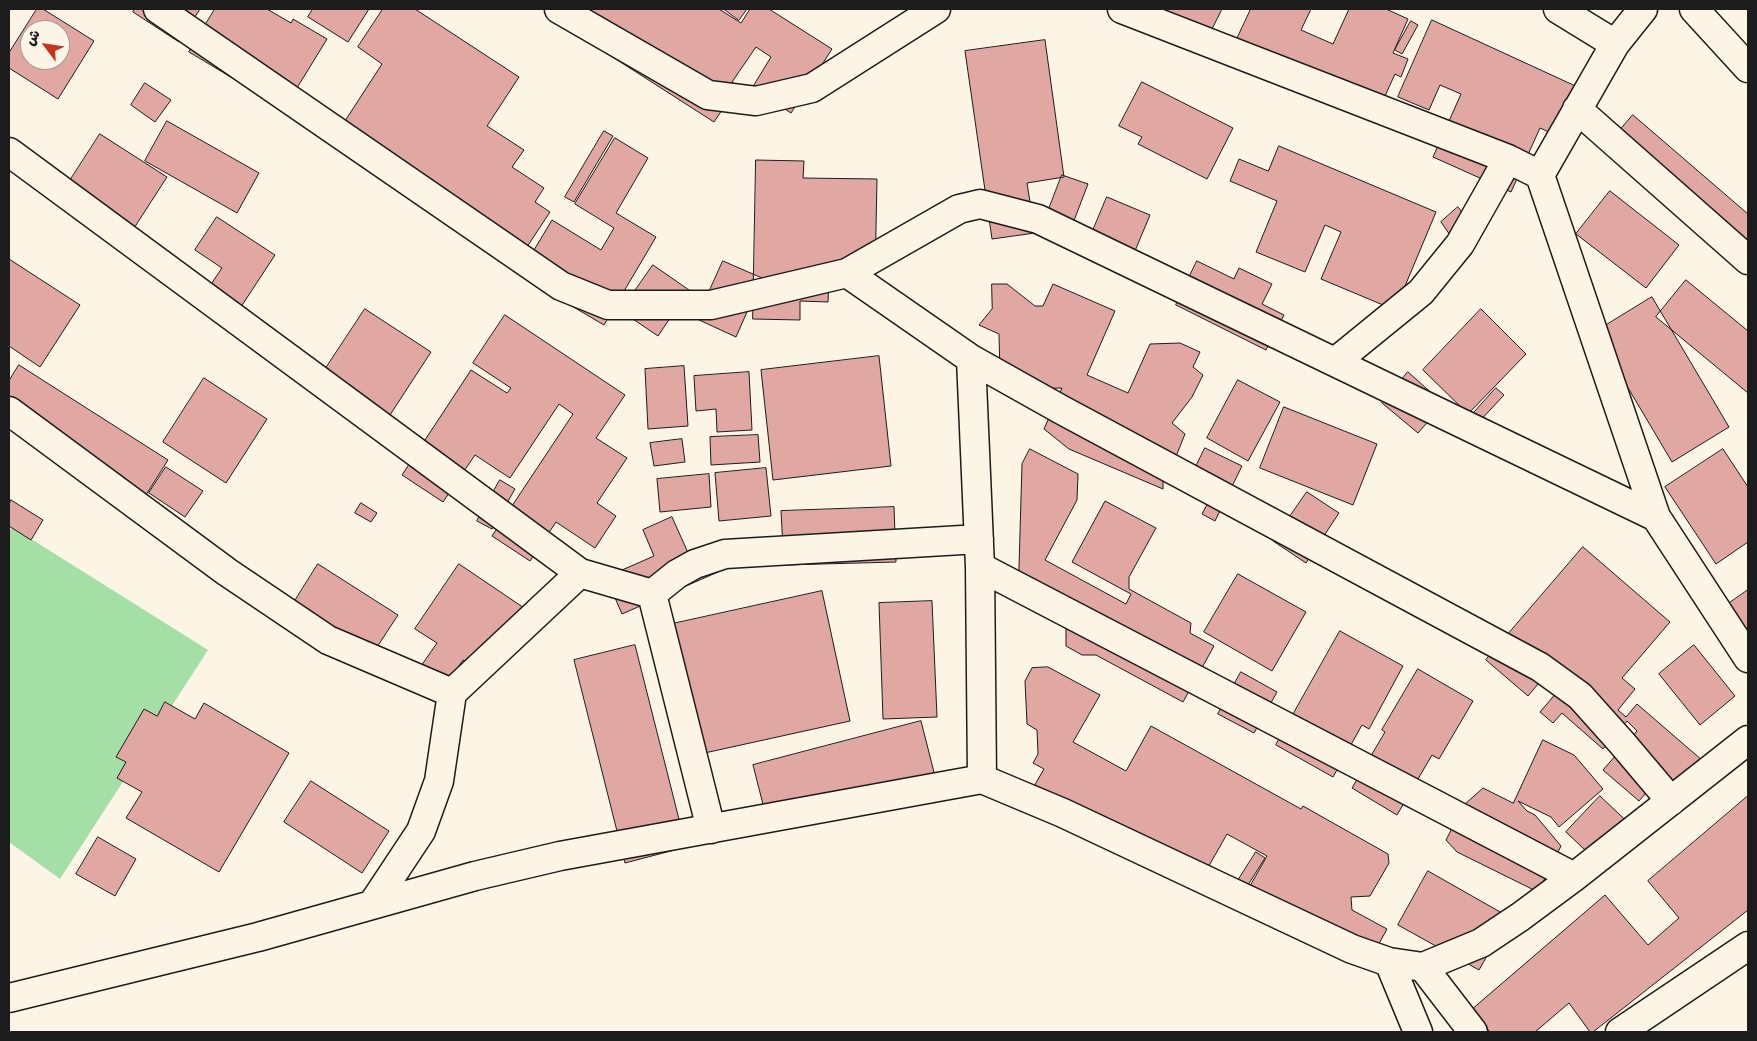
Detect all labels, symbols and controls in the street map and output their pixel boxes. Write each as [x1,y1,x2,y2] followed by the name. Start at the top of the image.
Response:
[20,20,70,70] north arrow
[18,24,47,51] text: ش

